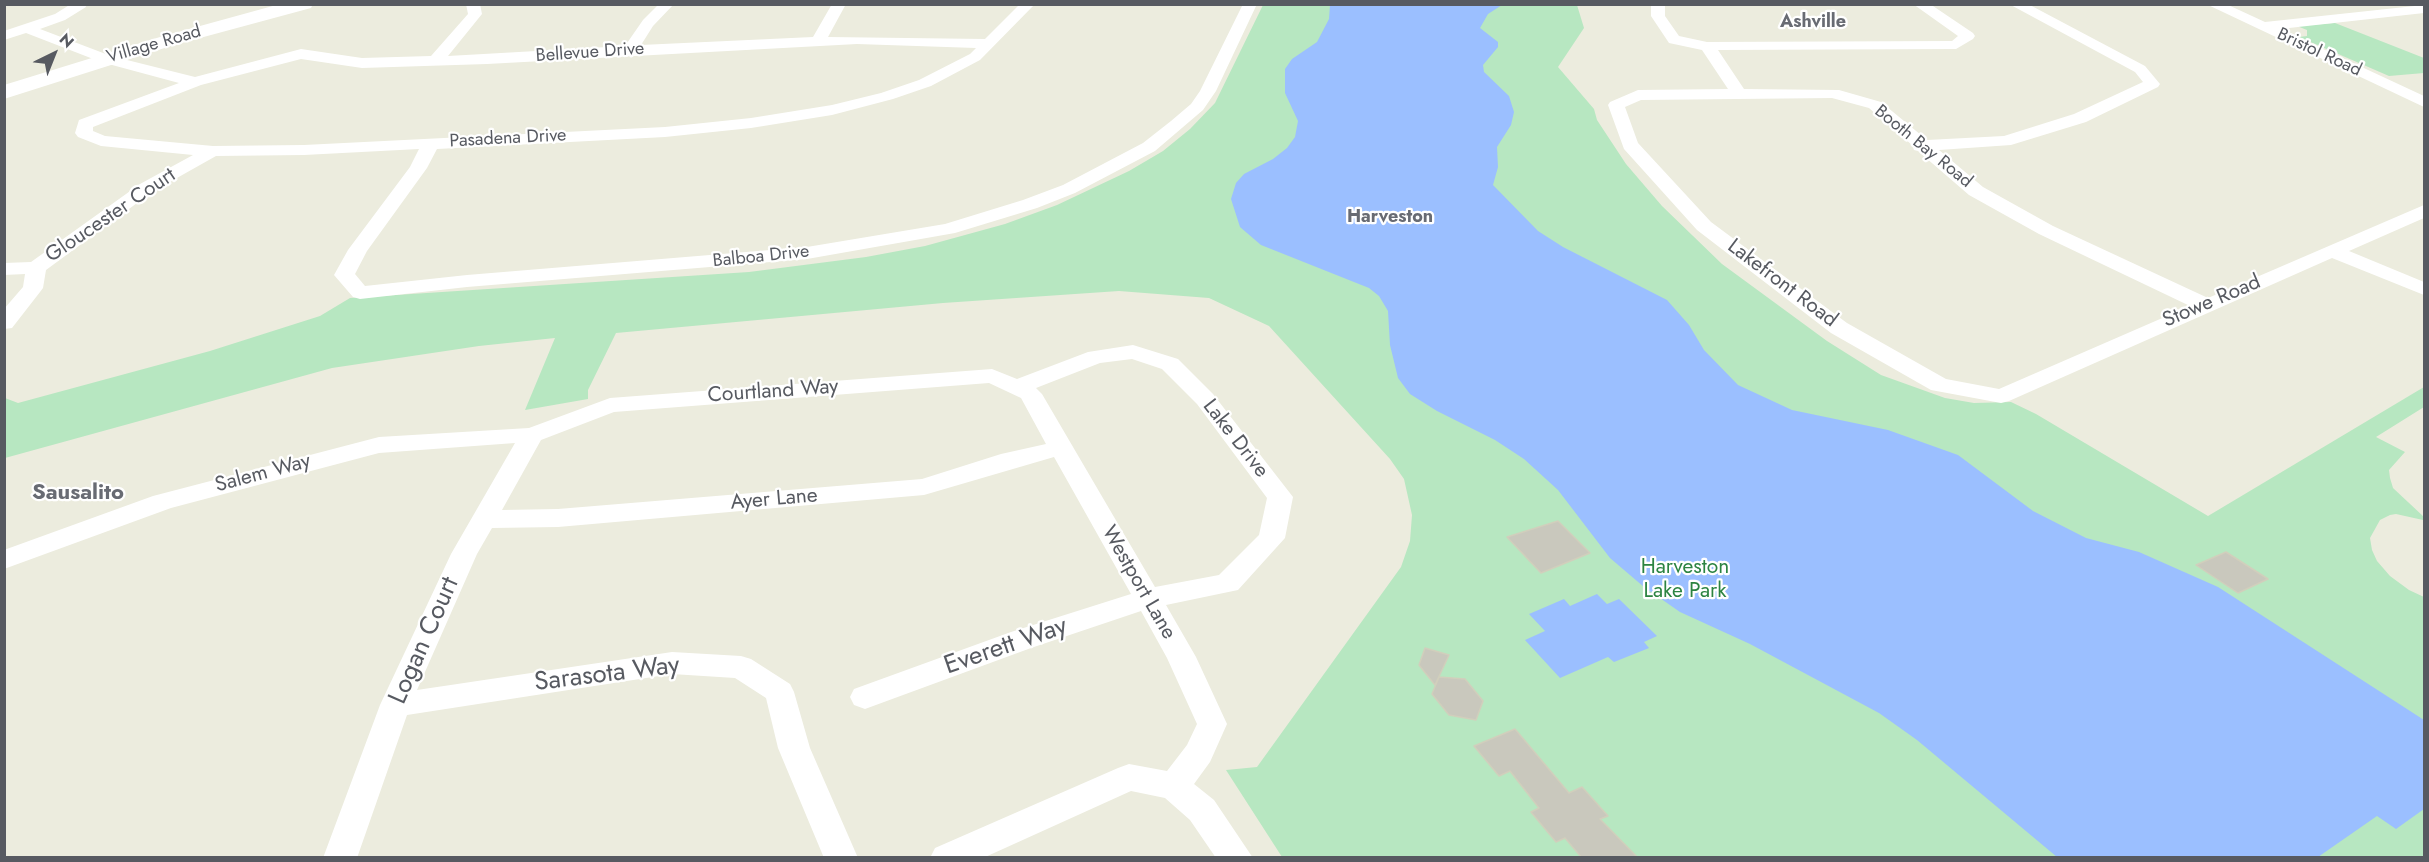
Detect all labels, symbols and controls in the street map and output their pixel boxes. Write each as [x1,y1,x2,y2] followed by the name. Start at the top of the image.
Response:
[1780,12,1846,34] district label: Ashville
[104,21,204,69] street label: Village Road
[24,24,84,84] north arrow
[2273,24,2365,82] street label: Bristol Road
[54,28,79,53] text: N
[535,38,645,68] street label: Bellevue Drive
[1870,101,1976,193] street label: Booth Bay Road
[449,125,567,153] street label: Pasadena Drive
[41,163,181,269] street label: Gloucester Court
[1347,207,1433,229] district label: Harveston
[1722,234,1842,334] street label: Lakefront Road
[712,241,810,273] street label: Balboa Drive
[2159,270,2265,334] street label: Stowe Road
[707,375,839,409] street label: Courtland Way
[1197,395,1273,483] street label: Lake Drive
[212,449,314,499] street label: Salem Way
[32,481,124,507] district label: Sausalito
[729,484,819,516] street label: Ayer Lane
[1095,522,1181,644] street label: Westport Lane
[1641,555,1729,605] park label: Harveston Lake Park
[383,573,467,709] street label: Logan Court
[940,611,1072,683] street label: Everett Way
[532,651,682,699] street label: Sarasota Way

